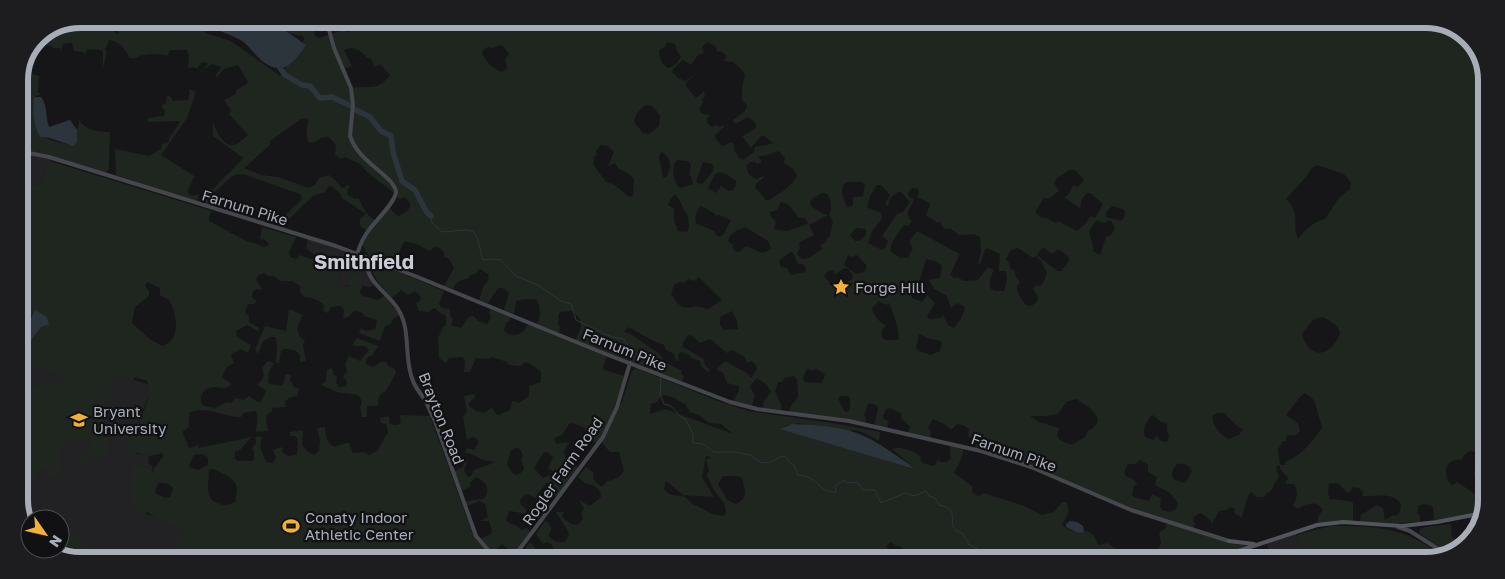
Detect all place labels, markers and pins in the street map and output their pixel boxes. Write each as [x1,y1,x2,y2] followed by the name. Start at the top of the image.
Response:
[831,277,851,297] place icon: Forge Hill
[855,278,925,296] place label: Forge Hill
[93,402,167,437] place label: Bryant University
[69,410,89,430] school or university icon: Bryant University
[305,508,414,543] place label: Conaty Indoor Athletic Center
[281,516,301,536] sports icon: Conaty Indoor Athletic Center

